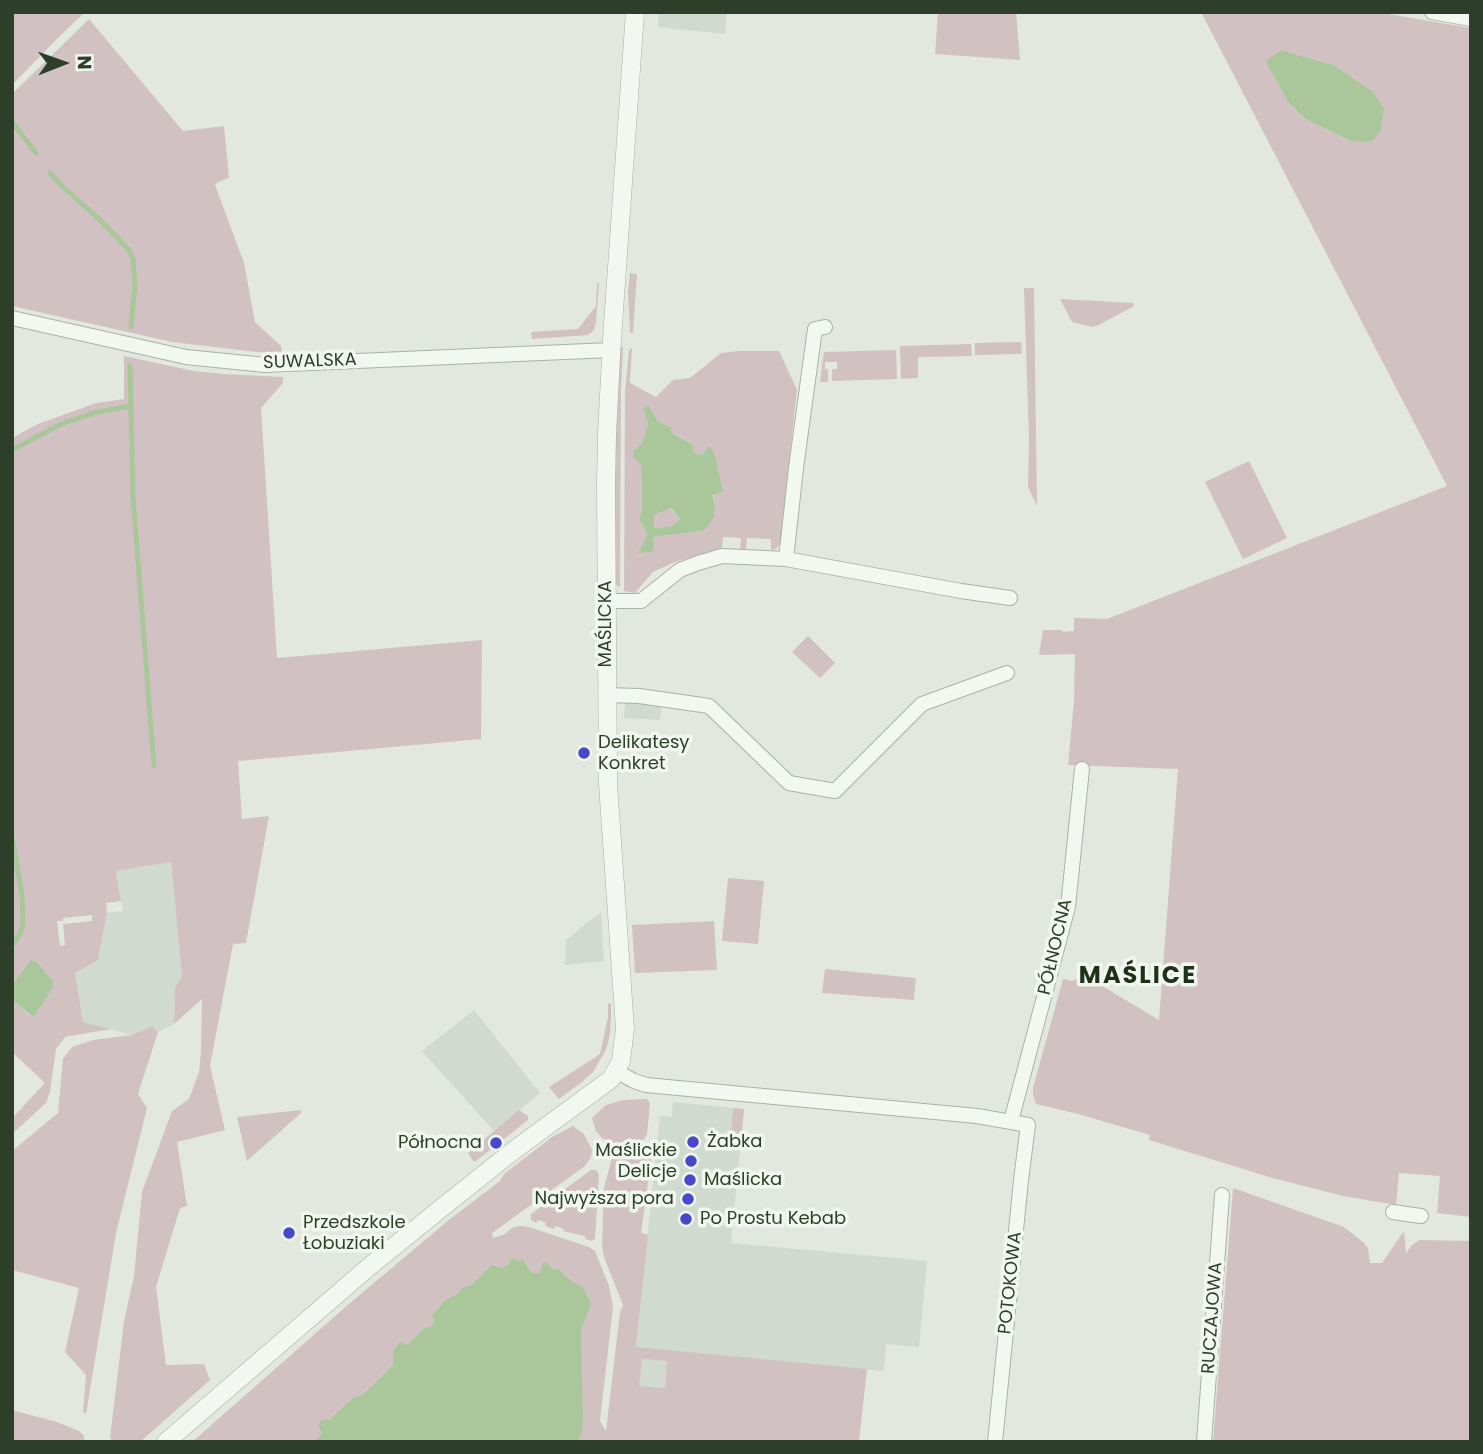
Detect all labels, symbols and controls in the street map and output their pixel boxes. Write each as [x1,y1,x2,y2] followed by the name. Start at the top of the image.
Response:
[28,28,98,98] north arrow
[71,55,98,70] text: N
[263,350,357,374] street label: SUWALSKA
[595,580,617,668] street label: MAŚLICKA
[598,732,689,774] place label: Delikatesy Konkret
[576,745,592,761] marker: Delikatesy Konkret
[1034,897,1078,997] street label: PÓŁNOCNA
[1080,963,1196,991] district label: MAŚLICE
[707,1131,763,1153] place label: Żabka
[398,1132,482,1154] place label: Północna
[685,1134,701,1150] marker: Żabka
[488,1135,504,1151] marker: Północna
[595,1140,677,1182] place label: Maślickie Delicje
[683,1153,699,1169] marker: Maślickie Delicje
[704,1169,782,1191] place label: Maślicka
[682,1172,698,1188] marker: Maślicka
[535,1188,674,1210] place label: Najwyższa pora
[680,1191,696,1207] marker: Najwyższa pora
[700,1208,846,1230] place label: Po Prostu Kebab
[678,1211,694,1227] marker: Po Prostu Kebab
[303,1212,406,1254] place label: Przedszkole Łobuziaki
[281,1225,297,1241] marker: Przedszkole Łobuziaki
[995,1231,1027,1335] street label: POTOKOWA
[1198,1261,1228,1375] street label: RUCZAJOWA

